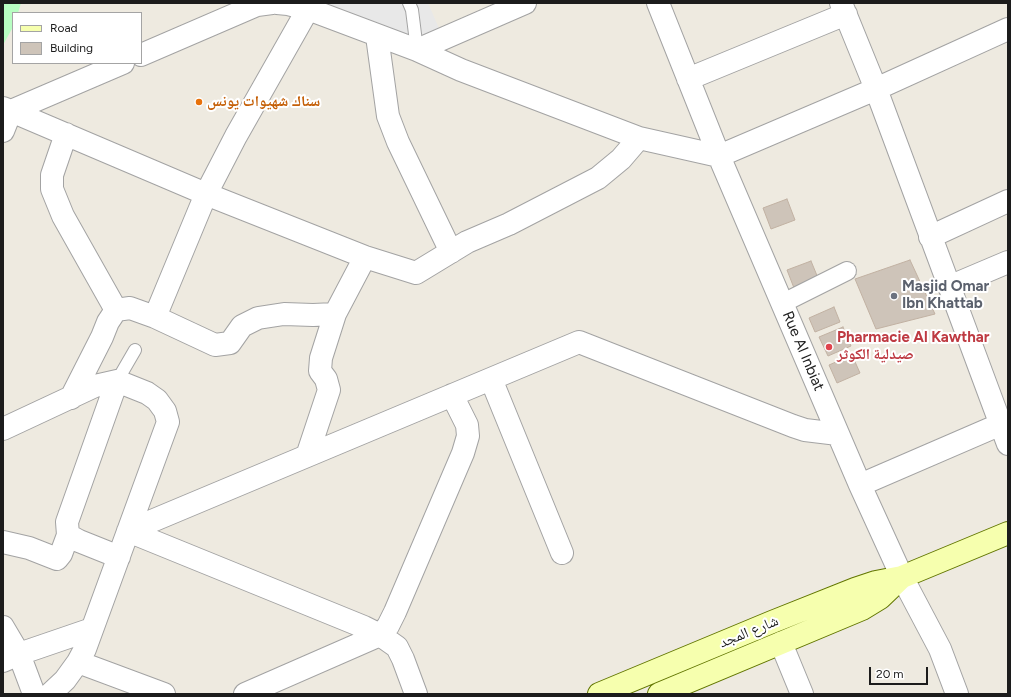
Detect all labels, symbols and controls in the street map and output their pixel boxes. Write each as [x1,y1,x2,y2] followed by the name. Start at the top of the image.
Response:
[12,12,142,64] legend
[50,21,78,35] text: Road
[50,41,93,55] text: Building
[207,93,320,111] place label: سناك شهيوات يونس
[194,97,204,107] marker: سناك شهيوات يونس
[902,278,989,313] place label: Masjid Omar Ibn Khattab
[889,291,899,301] marker: Masjid Omar Ibn Khattab
[778,308,828,394] street label: Rue Al Inbiat
[837,329,989,364] place label: Pharmacie Al Kawthar صيدلية الكوثر
[824,342,834,352] marker: Pharmacie Al Kawthar صيدلية الكوثر
[717,612,781,652] street label: شارع المجد
[871,659,930,685] scale bar
[876,667,904,681] text: 20 m

